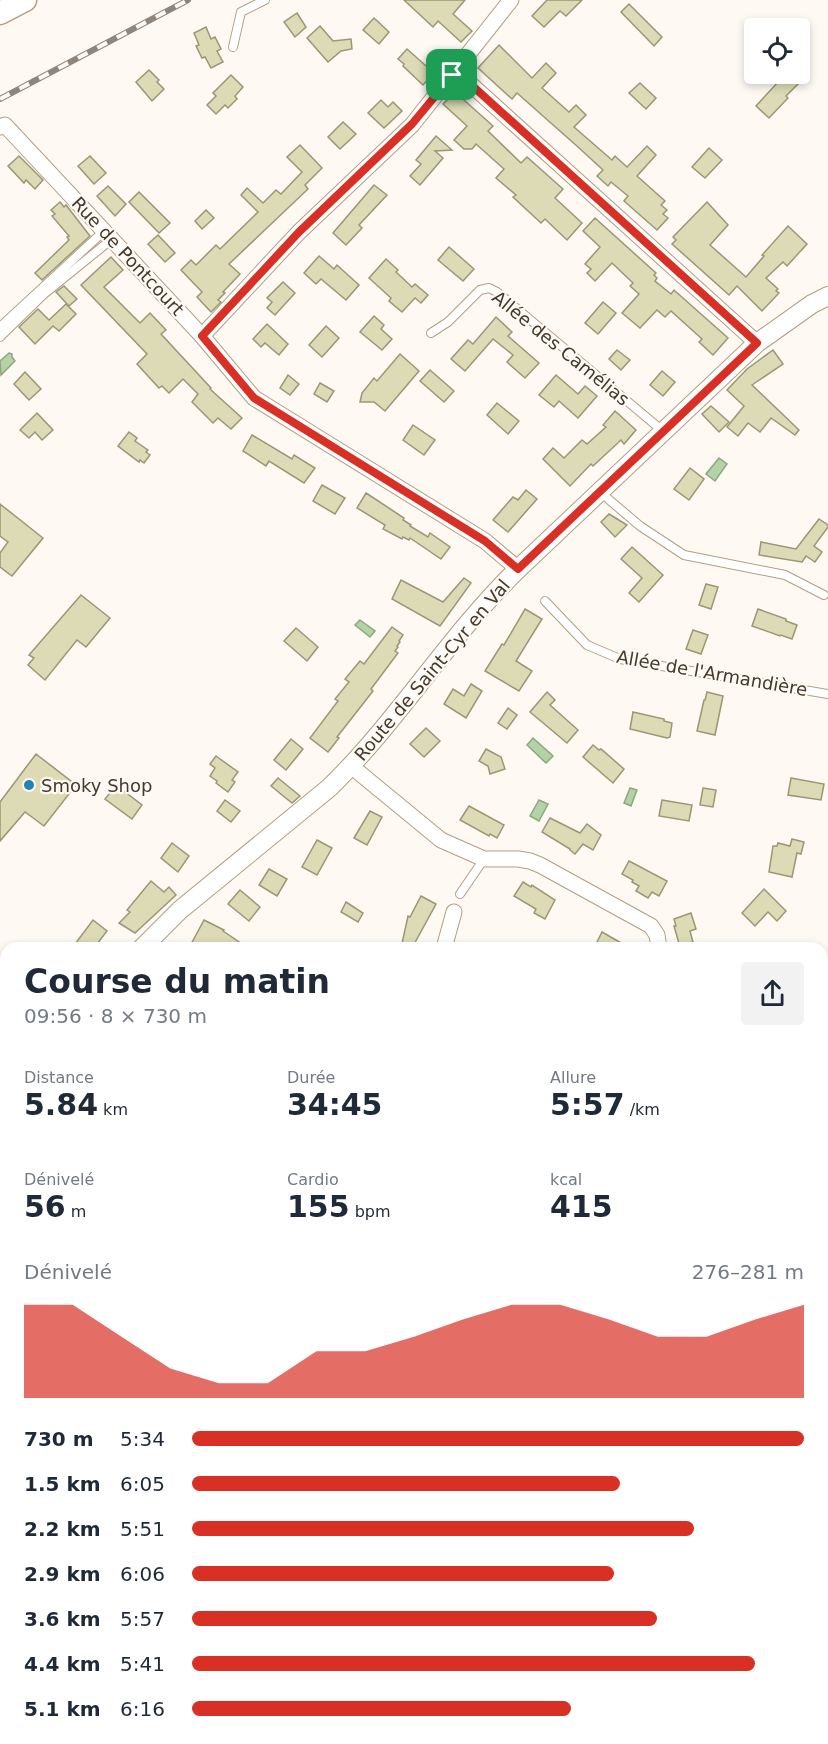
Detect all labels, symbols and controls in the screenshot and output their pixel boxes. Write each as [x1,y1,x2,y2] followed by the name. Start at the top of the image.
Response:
[744,18,810,84] map controls
[744,18,810,84] button: locate
[426,49,477,100] pin
[435,58,468,91] icon: arrive
[68,192,188,320] street label: Rue de Pontcourt
[488,286,634,410] street label: Allée des Camélias
[350,575,514,765] street label: Route de Saint-Cyr en Val
[615,646,809,700] street label: Allée de l'Armandière
[41,775,152,796] place label: Smoky Shop
[22,778,36,792] marker: Smoky Shop
[24,962,330,1001] text: Course du matin
[741,962,804,1025] button: share
[24,1004,207,1028] text: 09:56 · 8 × 730 m
[24,1068,94,1087] text: Distance
[287,1068,335,1087] text: Durée
[550,1068,596,1087] text: Allure
[24,1087,98,1122] text: 5.84
[287,1087,383,1122] text: 34:45
[550,1087,625,1122] text: 5:57
[98,1100,128,1119] text: km
[625,1100,660,1119] text: /km
[24,1170,94,1189] text: Dénivelé
[287,1170,339,1189] text: Cardio
[550,1170,582,1189] text: kcal
[24,1189,66,1224] text: 56
[287,1189,350,1224] text: 155
[550,1189,613,1224] text: 415
[66,1202,86,1221] text: m
[350,1202,391,1221] text: bpm
[24,1260,112,1284] text: Dénivelé
[692,1260,804,1284] text: 276–281 m
[24,1427,94,1451] text: 730 m
[120,1427,165,1451] text: 5:34
[24,1472,101,1496] text: 1.5 km
[120,1472,165,1496] text: 6:05
[24,1517,101,1541] text: 2.2 km
[120,1517,165,1541] text: 5:51
[24,1562,101,1586] text: 2.9 km
[120,1562,165,1586] text: 6:06
[24,1607,101,1631] text: 3.6 km
[120,1607,165,1631] text: 5:57
[24,1652,101,1676] text: 4.4 km
[120,1652,165,1676] text: 5:41
[24,1697,101,1721] text: 5.1 km
[120,1697,165,1721] text: 6:16

